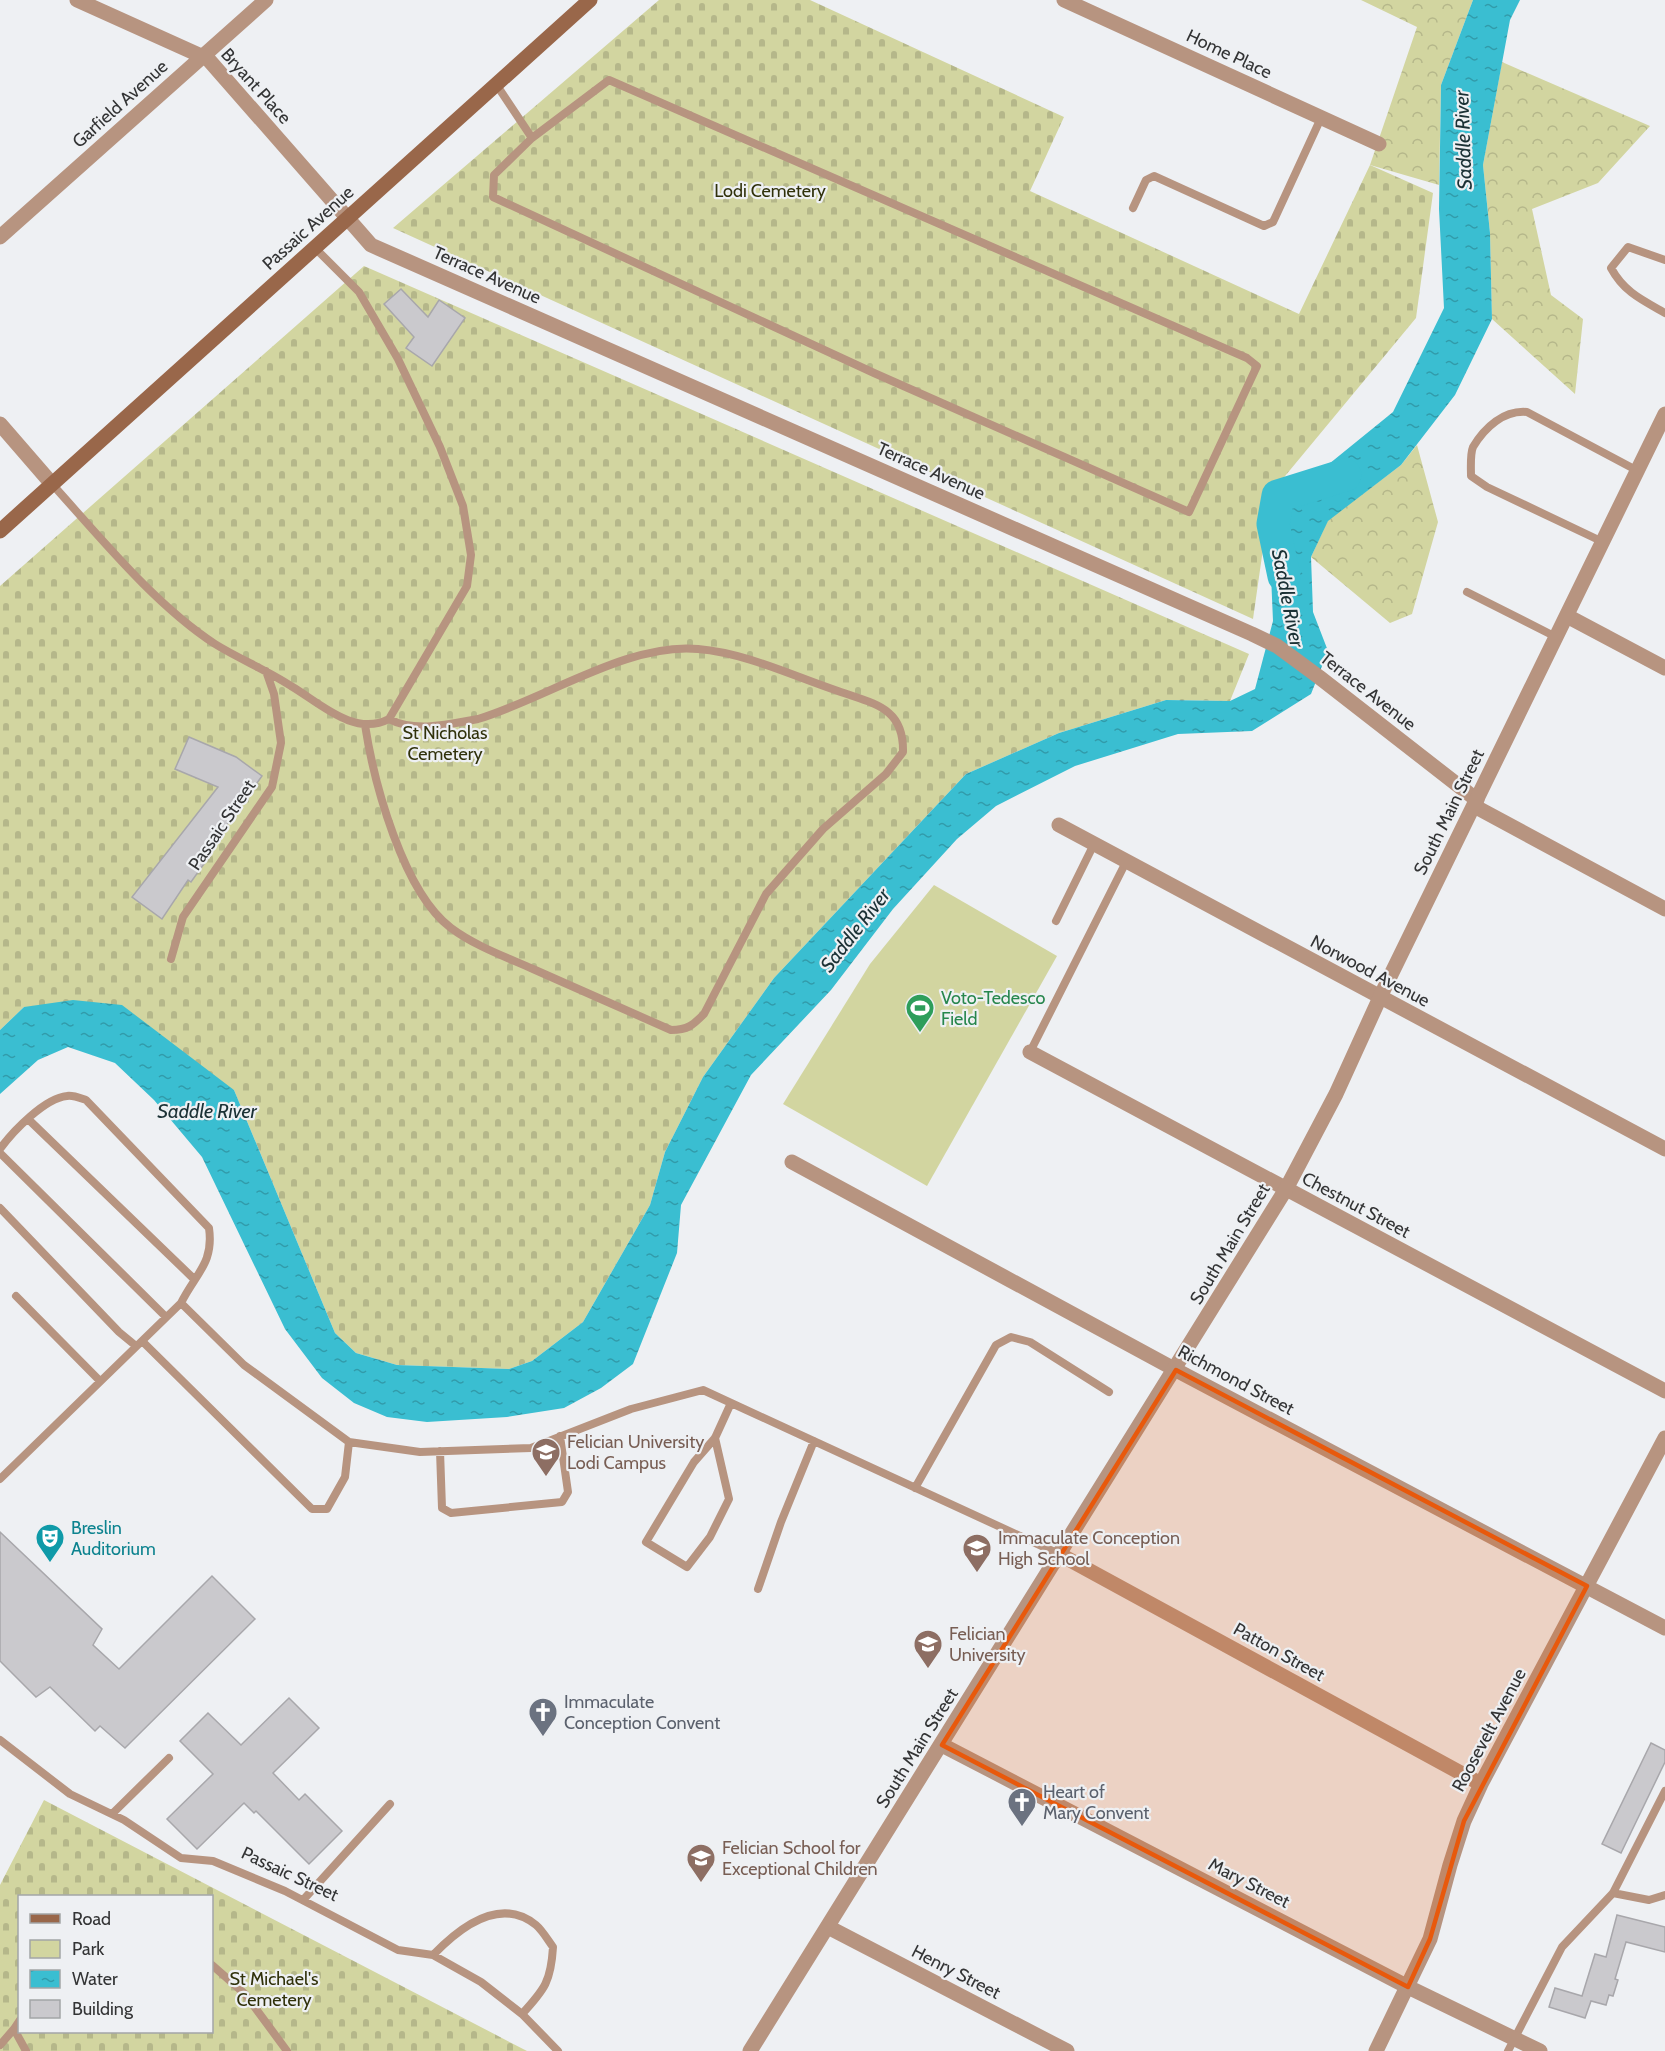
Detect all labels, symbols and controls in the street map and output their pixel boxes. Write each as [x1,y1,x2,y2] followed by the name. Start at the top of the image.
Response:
[1183,25,1275,83] street label: Home Place
[216,44,296,128] street label: Bryant Place
[68,55,172,153] street label: Garfield Avenue
[1449,89,1477,190] water label: Saddle River
[714,180,826,202] park label: Lodi Cemetery
[258,181,358,275] street label: Passaic Avenue
[430,241,544,309] street label: Terrace Avenue
[874,437,988,505] street label: Terrace Avenue
[1267,547,1309,650] water label: Saddle River
[1316,647,1420,735] street label: Terrace Avenue
[403,722,487,765] park label: St Nicholas Cemetery
[1409,746,1489,878] street label: South Main Street
[184,776,260,874] street label: Passaic Street
[815,883,896,977] water label: Saddle River
[1307,930,1433,1012] street label: Norwood Avenue
[941,987,1046,1030] place label: Voto-Tedesco Field
[904,992,936,1034] sports icon: Voto-Tedesco Field
[157,1099,258,1123] water label: Saddle River
[1298,1167,1414,1243] street label: Chestnut Street
[1185,1180,1275,1308] street label: South Main Street
[1174,1340,1298,1420] street label: Richmond Street
[567,1431,704,1474] place label: Felician University Lodi Campus
[530,1436,562,1478] school or university icon: Felician University Lodi Campus
[71,1517,156,1560] place label: Breslin Auditorium
[34,1522,66,1564] theatre icon: Breslin Auditorium
[998,1527,1180,1570] place label: Immaculate Conception High School
[961,1532,993,1574] school or university icon: Immaculate Conception High School
[1230,1618,1328,1686] street label: Patton Street
[949,1623,1026,1666] place label: Felician University
[912,1628,944,1670] school or university icon: Felician University
[1447,1665,1531,1795] street label: Roosevelt Avenue
[871,1684,963,1812] street label: South Main Street
[564,1691,720,1734] place label: Immaculate Conception Convent
[527,1696,559,1738] church icon: Immaculate Conception Convent
[1043,1781,1149,1824] place label: Heart of Mary Convent
[1006,1786,1038,1828] church icon: Heart of Mary Convent
[722,1837,878,1880] place label: Felician School for Exceptional Children
[238,1842,342,1906] street label: Passaic Street
[685,1842,717,1884] school or university icon: Felician School for Exceptional Children
[1205,1853,1293,1913] street label: Mary Street
[18,1895,213,2033] legend
[72,1908,111,1930] text: Road
[72,1938,105,1960] text: Park
[908,1940,1004,2004] street label: Henry Street
[72,1968,118,1990] text: Water
[230,1968,318,2011] park label: St Michael's Cemetery
[72,1998,134,2020] text: Building

